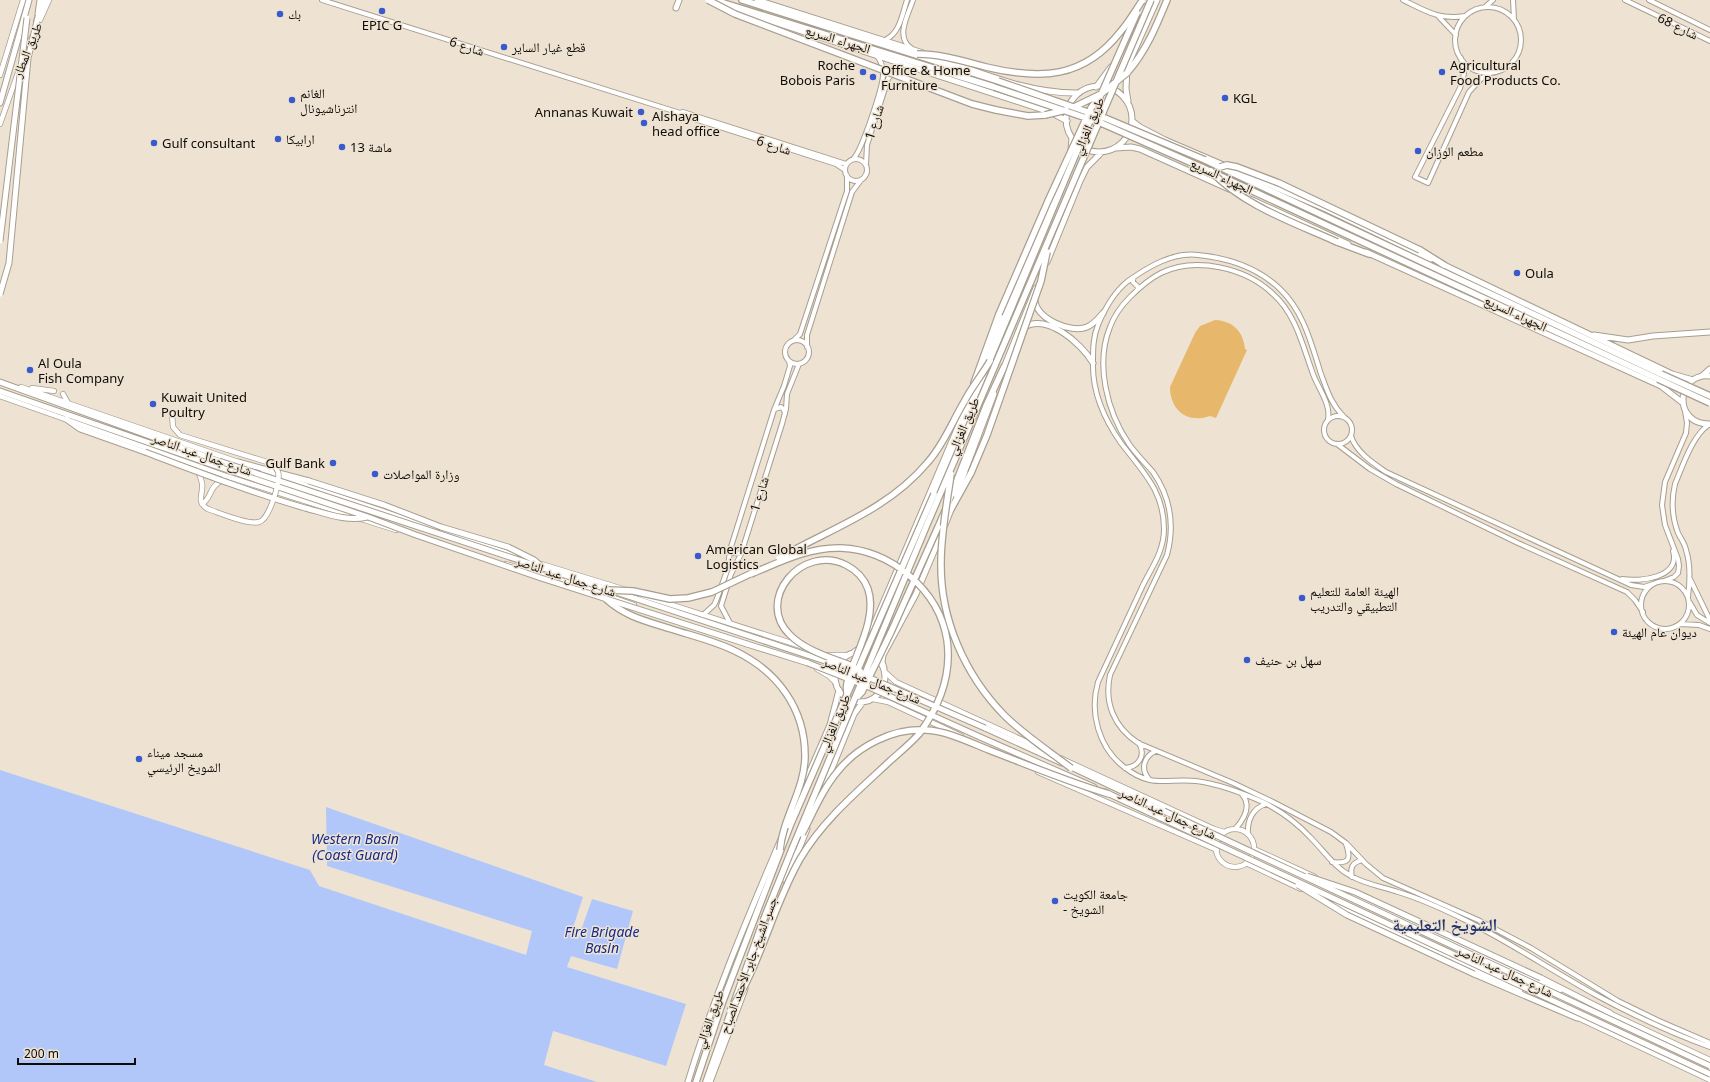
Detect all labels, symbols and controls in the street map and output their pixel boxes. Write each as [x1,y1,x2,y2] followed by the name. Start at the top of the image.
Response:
[288,5,301,23] place label: بك
[377,6,387,16] marker: EPIC G
[1654,8,1701,44] street label: شارع 68
[275,9,285,19] marker: بك
[362,16,402,34] place label: EPIC G
[7,20,46,81] street label: طريق المطار
[803,21,873,58] street label: الجهراء السريع
[447,32,487,61] street label: شارع 6
[511,38,586,57] place label: قطع غيار الساير
[499,42,509,52] marker: قطع غيار الساير
[780,56,855,89] place label: Roche Bobois Paris
[1450,56,1561,89] place label: Agricultural Food Products Co.
[881,61,970,94] place label: Office & Home Furniture
[858,67,868,77] marker: Roche Bobois Paris
[1437,67,1447,77] marker: Agricultural Food Products Co.
[868,72,878,82] marker: Office & Home Furniture
[300,84,357,117] place label: الغانم انترناشيونال
[1233,89,1257,107] place label: KGL
[1220,93,1230,103] marker: KGL
[1068,94,1110,159] street label: طريق الغزالي
[287,95,297,105] marker: الغانم انترناشيونال
[860,102,889,142] street label: شارع 1
[535,103,633,121] place label: Annanas Kuwait
[636,107,646,117] marker: Annanas Kuwait
[652,107,720,140] place label: Alshaya head office
[639,118,649,128] marker: Alshaya head office
[286,130,315,148] place label: ارابيكا
[754,131,794,160] street label: شارع 6
[162,134,255,152] place label: Gulf consultant
[273,134,283,144] marker: ارابيكا
[149,138,159,148] marker: Gulf consultant
[350,138,392,156] place label: ماشة 13
[337,142,347,152] marker: ماشة 13
[1426,142,1483,160] place label: مطعم الوزان
[1413,146,1423,156] marker: مطعم الوزان
[1187,154,1256,199] street label: الجهراء السريع
[1525,264,1554,282] place label: Oula
[1512,268,1522,278] marker: Oula
[1481,291,1550,336] street label: الجهراء السريع
[38,354,124,387] place label: Al Oula Fish Company
[25,365,35,375] marker: Al Oula Fish Company
[161,388,247,421] place label: Kuwait United Poultry
[943,394,985,459] street label: طريق الغزالي
[148,399,158,409] marker: Kuwait United Poultry
[148,428,254,480] street label: شارع جمال عبد الناصر
[266,454,325,472] place label: Gulf Bank
[328,458,338,468] marker: Gulf Bank
[383,465,459,483] place label: وزارة المواصلات
[370,469,380,479] marker: وزارة المواصلات
[745,474,774,514] street label: شارع 1
[706,540,807,573] place label: American Global Logistics
[512,551,618,602] street label: شارع جمال عبد الناصر
[693,551,703,561] marker: American Global Logistics
[1310,582,1399,617] place label: الهيئة العامة للتعليم التطبيقي والتدريب
[1297,593,1307,603] marker: الهيئة العامة للتعليم التطبيقي والتدريب
[1622,623,1697,641] place label: ديوان عام الهيئة
[1609,627,1619,637] marker: ديوان عام الهيئة
[1255,651,1322,669] place label: سهل بن حنيف
[819,652,924,709] street label: شارع جمال عبد الناصر
[1242,655,1252,665] marker: سهل بن حنيف
[814,691,856,756] street label: طريق الغزالي
[147,743,221,778] place label: مسجد ميناء الشويخ الرئيسي
[134,754,144,764] marker: مسجد ميناء الشويخ الرئيسي
[1116,782,1219,844] street label: شارع جمال عبد الناصر
[311,829,399,864] water label: Western Basin (Coast Guard)
[1063,885,1128,919] place label: جامعة الكويت - الشويخ
[715,894,782,1036] street label: جسر الشيخ جابر الأحمد الصباح
[1050,896,1060,906] marker: جامعة الكويت - الشويخ
[1393,913,1497,936] district label: الشويخ التعليمية
[565,922,639,957] water label: Fire Brigade Basin
[1453,940,1556,1002] street label: شارع جمال عبد الناصر
[690,987,730,1052] street label: طريق الغزالي
[18,1040,135,1066] scale bar
[24,1045,59,1062] text: 200 m

